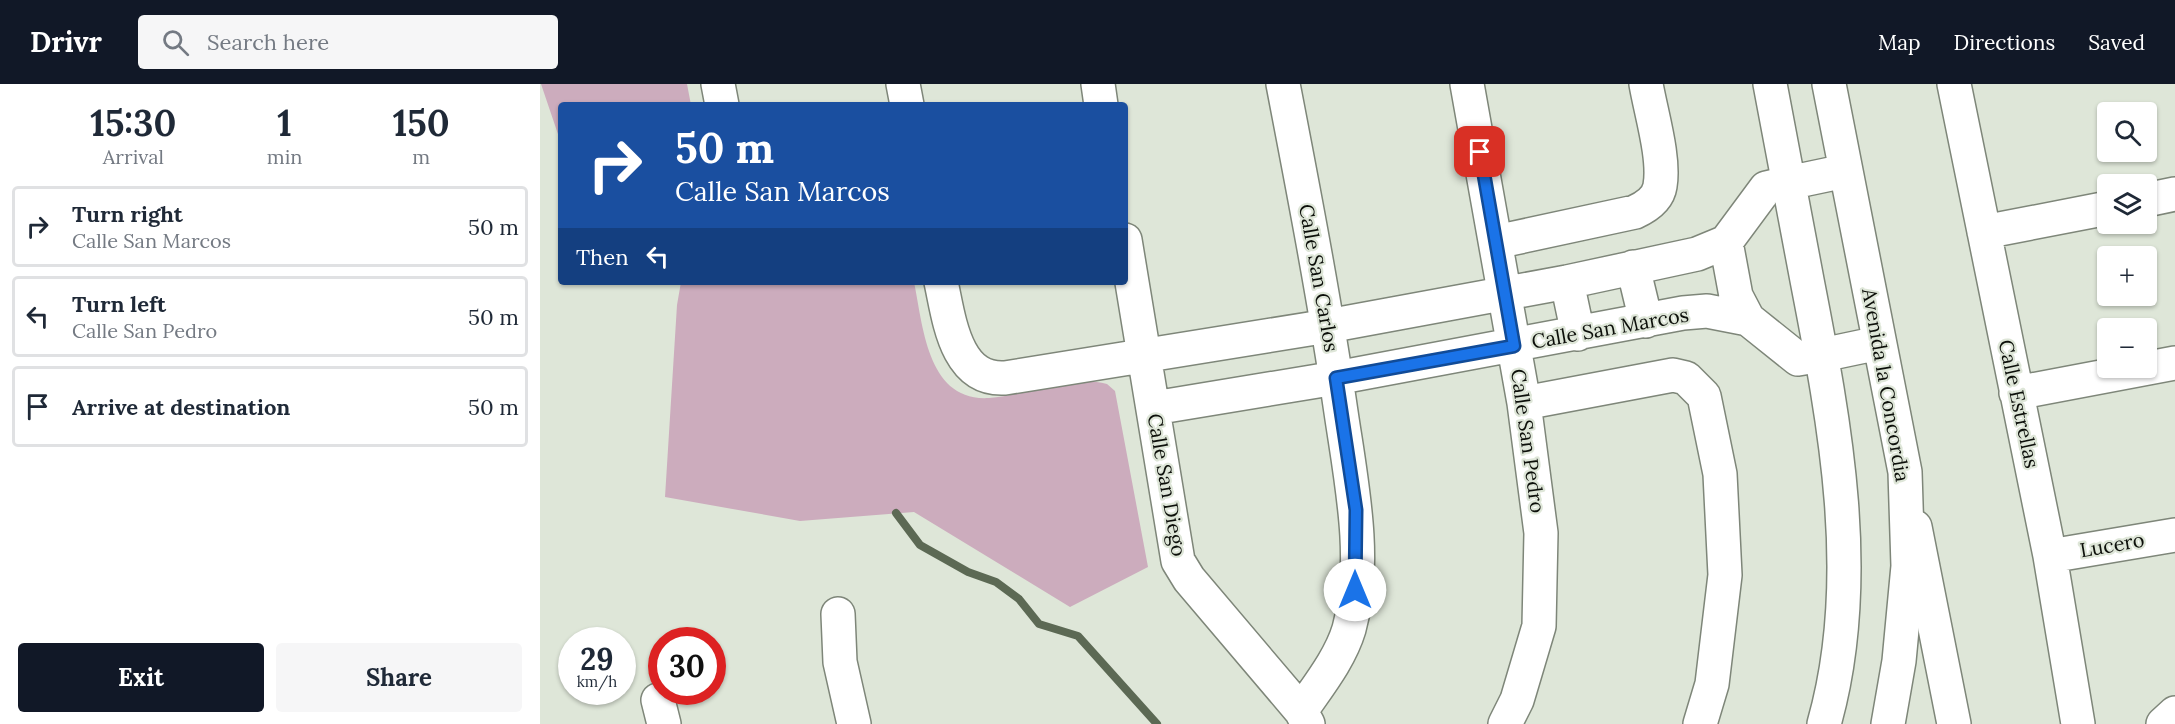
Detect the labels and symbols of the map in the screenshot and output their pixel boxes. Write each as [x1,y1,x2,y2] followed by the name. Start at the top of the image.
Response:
[1454,126,1505,177] pin
[1294,202,1345,354] street label: Calle San Carlos
[1857,285,1916,483] street label: Avenida la Concordia
[1529,301,1690,354] street label: Calle San Marcos
[1994,337,2045,470] street label: Calle Estrellas
[1506,367,1551,515] street label: Calle San Pedro
[1143,412,1192,558] street label: Calle San Diego
[2078,527,2146,562] street label: Lucero
[1323,558,1387,622] position arrow
[648,627,726,705] speed limit sign: 30

